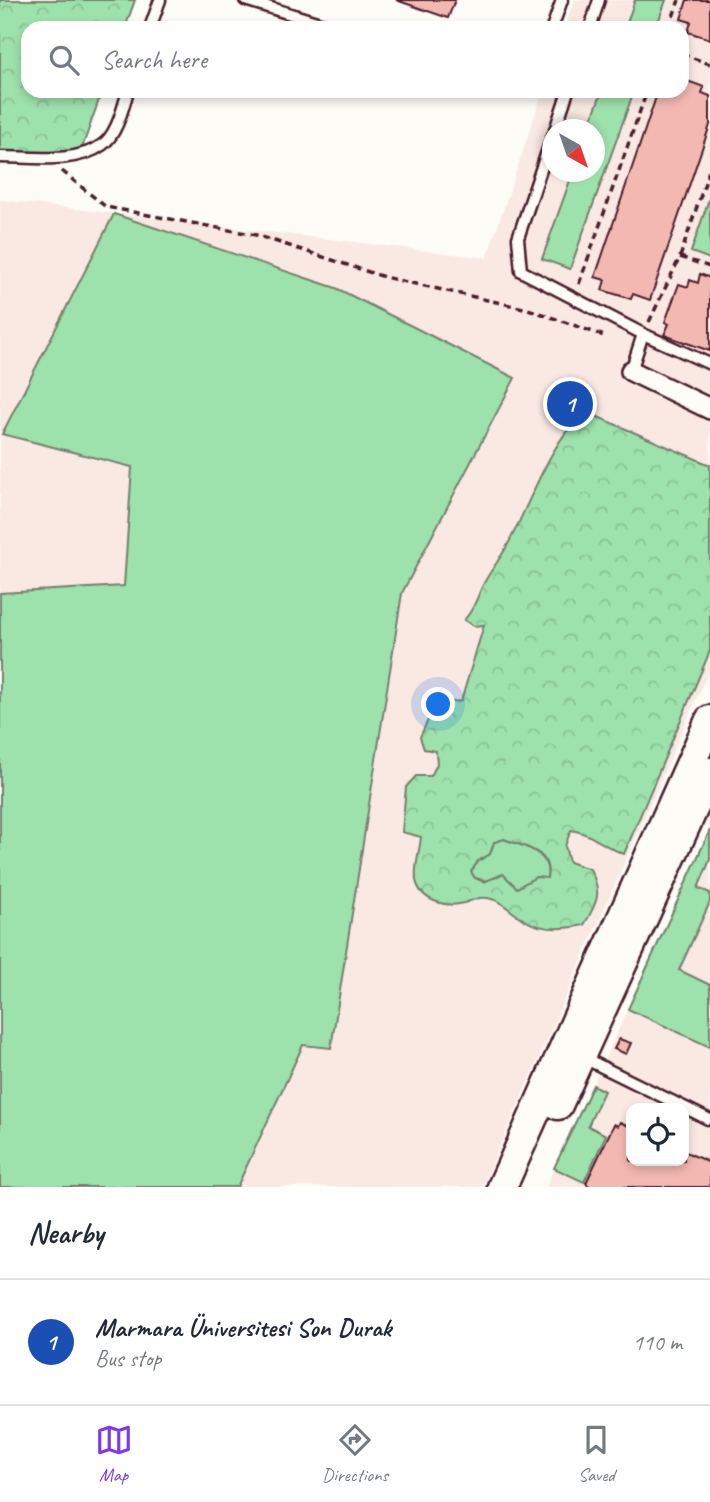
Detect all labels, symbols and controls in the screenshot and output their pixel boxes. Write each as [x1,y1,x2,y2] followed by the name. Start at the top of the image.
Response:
[21,21,689,98] search box
[45,41,83,79] icon: search
[101,43,207,76] text: Search here
[542,119,605,182] north arrow
[547,378,593,430] pin: 1
[421,687,455,721] your location
[626,1103,689,1166] map controls
[626,1103,689,1166] button: locate
[28,1214,104,1252] text: Nearby
[95,1311,391,1344] text: Marmara Üniversitesi Son Durak
[46,1328,56,1357] text: 1
[633,1328,682,1357] text: 110 m
[95,1344,161,1373] text: Bus stop
[95,1421,133,1487] tab: Map
[322,1421,388,1487] tab: Directions
[577,1421,615,1487] tab: Saved

